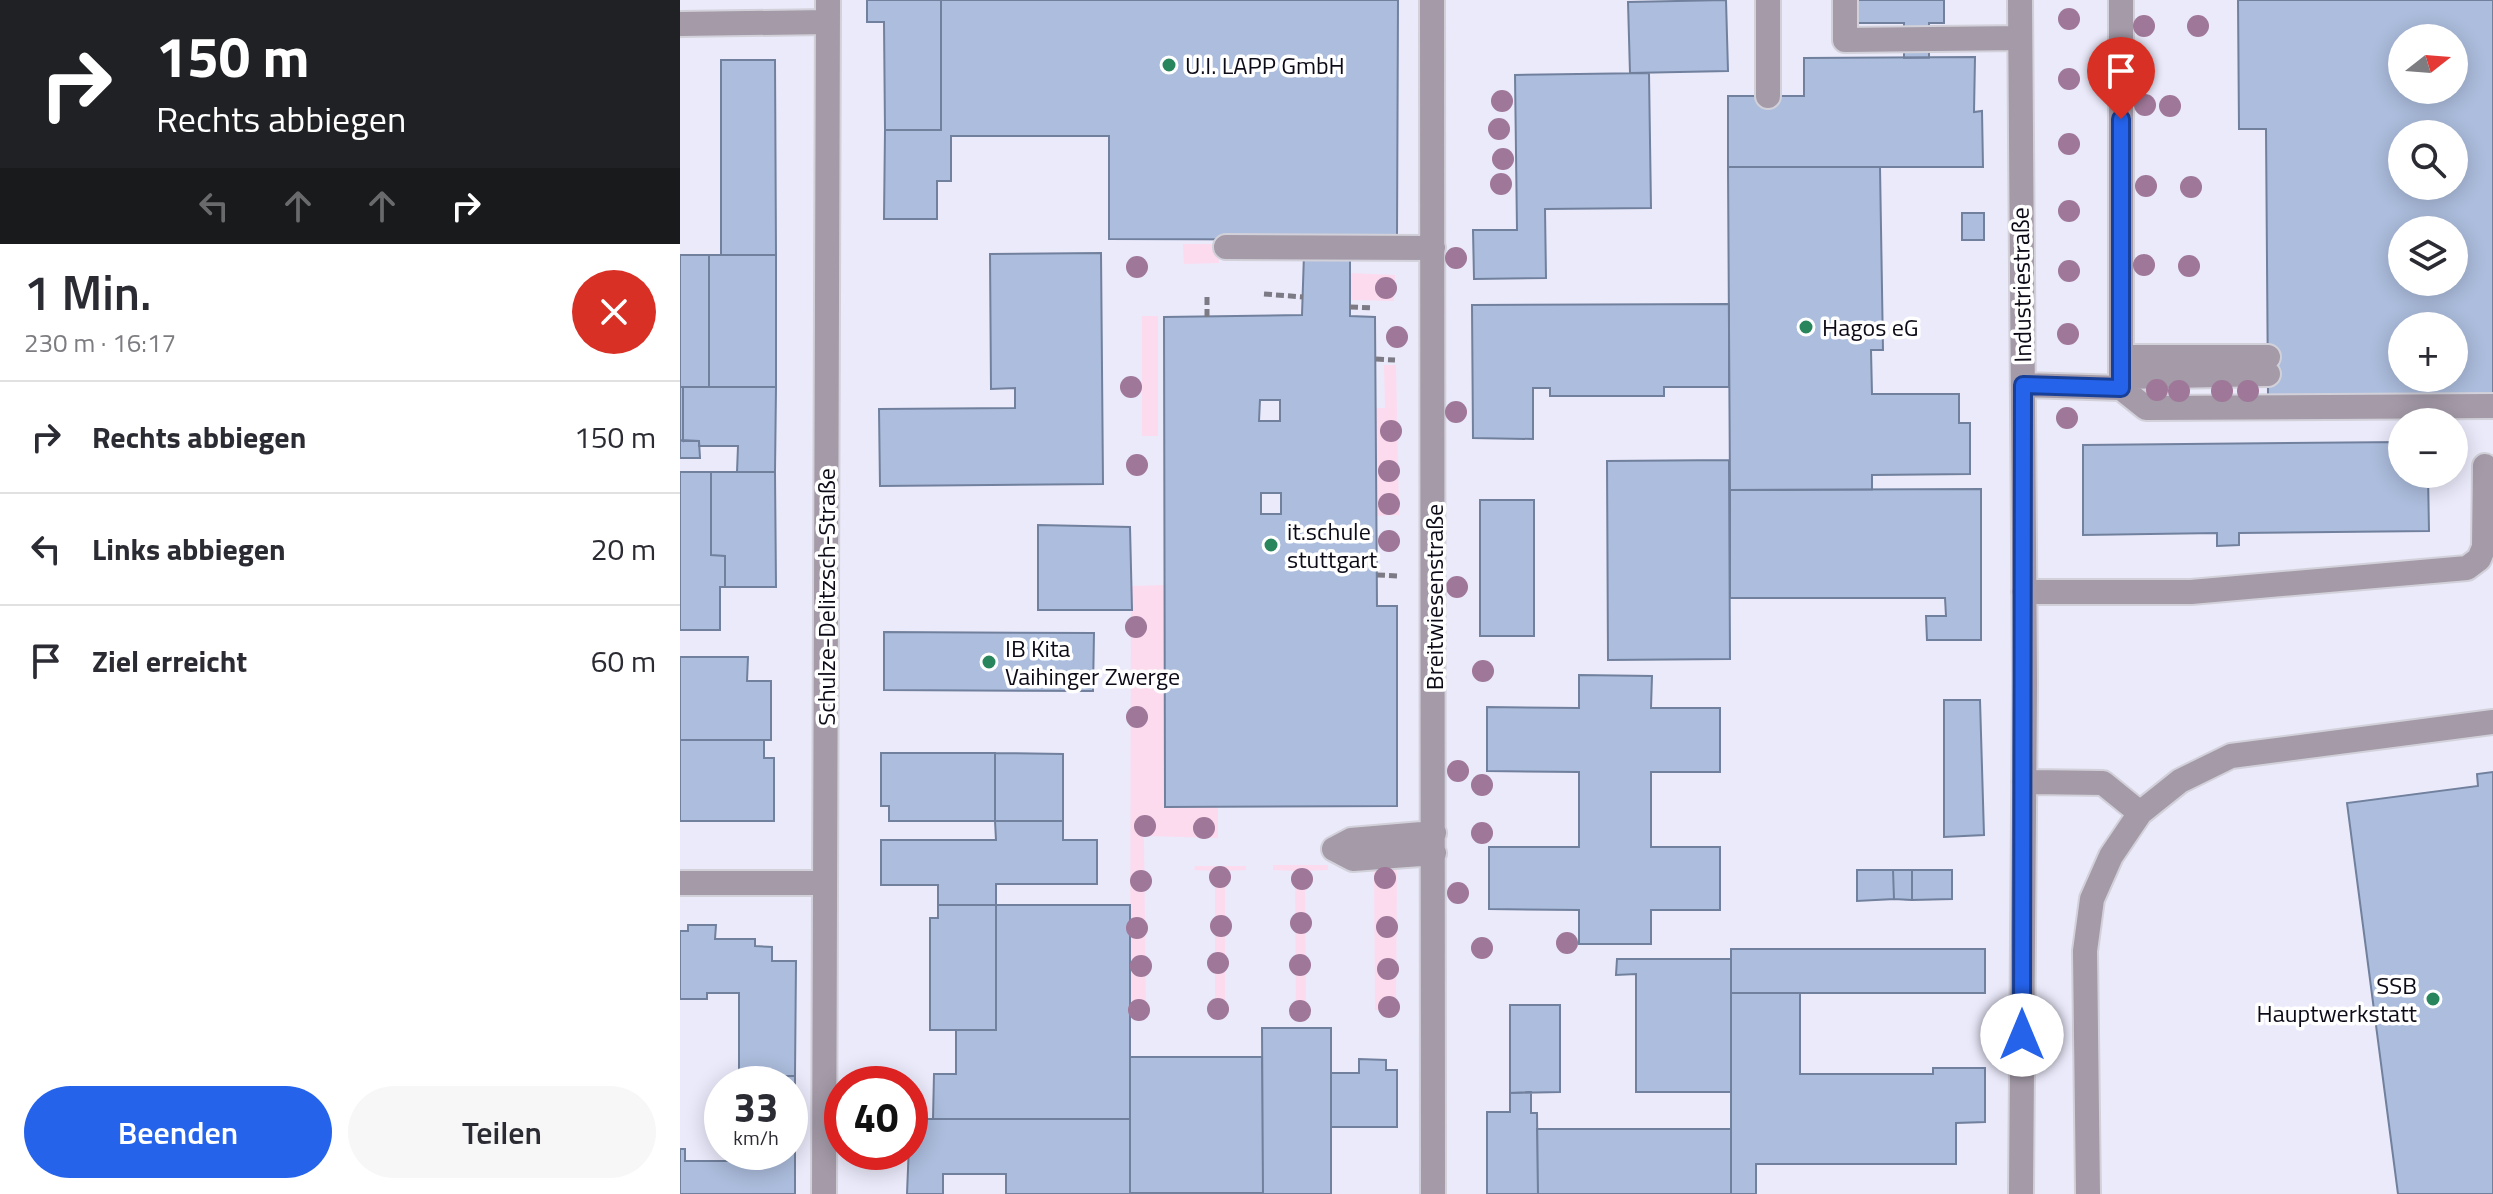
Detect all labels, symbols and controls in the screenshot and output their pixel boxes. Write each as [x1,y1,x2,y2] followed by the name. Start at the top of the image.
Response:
[156,14,309,99] text: 150 m
[2388,24,2468,104] north arrow
[2388,24,2468,488] map controls
[24,32,128,136] icon: right
[2087,37,2155,119] pin
[1185,47,1345,83] place label: U.I. LAPP GmbH
[2099,49,2143,93] icon: arrive
[1160,56,1178,74] marker: U.I. LAPP GmbH
[156,91,406,146] text: Rechts abbiegen
[2388,120,2468,200] button: search
[192,184,236,228] icon: left
[276,184,320,228] icon: ahead
[360,184,404,228] icon: ahead
[444,184,488,228] icon: right
[2002,207,2040,363] street label: Industriestraße
[2388,216,2468,296] button: layers
[24,256,152,329] text: 1 Min.
[572,270,656,354] button: close
[1822,309,1919,345] place label: Hagos eG
[2388,312,2468,392] button: +
[1797,318,1815,336] marker: Hagos eG
[24,323,176,362] text: 230 m · 16:17
[2388,408,2468,488] button: −
[92,414,306,460] text: Rechts abbiegen
[574,414,656,460] text: 150 m
[24,415,68,459] icon: right
[808,468,844,726] street label: Schulze-Delitzsch-Straße
[1416,504,1452,690] street label: Breitwiesenstraße
[1287,513,1378,577] place label: it.schule stuttgart
[92,526,286,572] text: Links abbiegen
[591,526,656,572] text: 20 m
[24,527,68,571] icon: left
[1262,536,1280,554] marker: it.schule stuttgart
[1005,630,1180,694] place label: IB Kita Vaihinger Zwerge
[92,638,247,684] text: Ziel erreicht
[591,638,656,684] text: 60 m
[24,639,68,683] icon: arrive
[980,653,998,671] marker: IB Kita Vaihinger Zwerge
[2256,967,2418,1031] place label: SSB Hauptwerkstatt
[2424,990,2442,1008] marker: SSB Hauptwerkstatt
[1980,993,2064,1077] position arrow
[824,1066,928,1170] speed limit sign: 40
[734,1077,778,1138] text: 33
[24,1086,332,1178] button: Beenden
[348,1086,656,1178] button: Teilen
[733,1122,779,1153] text: km/h

